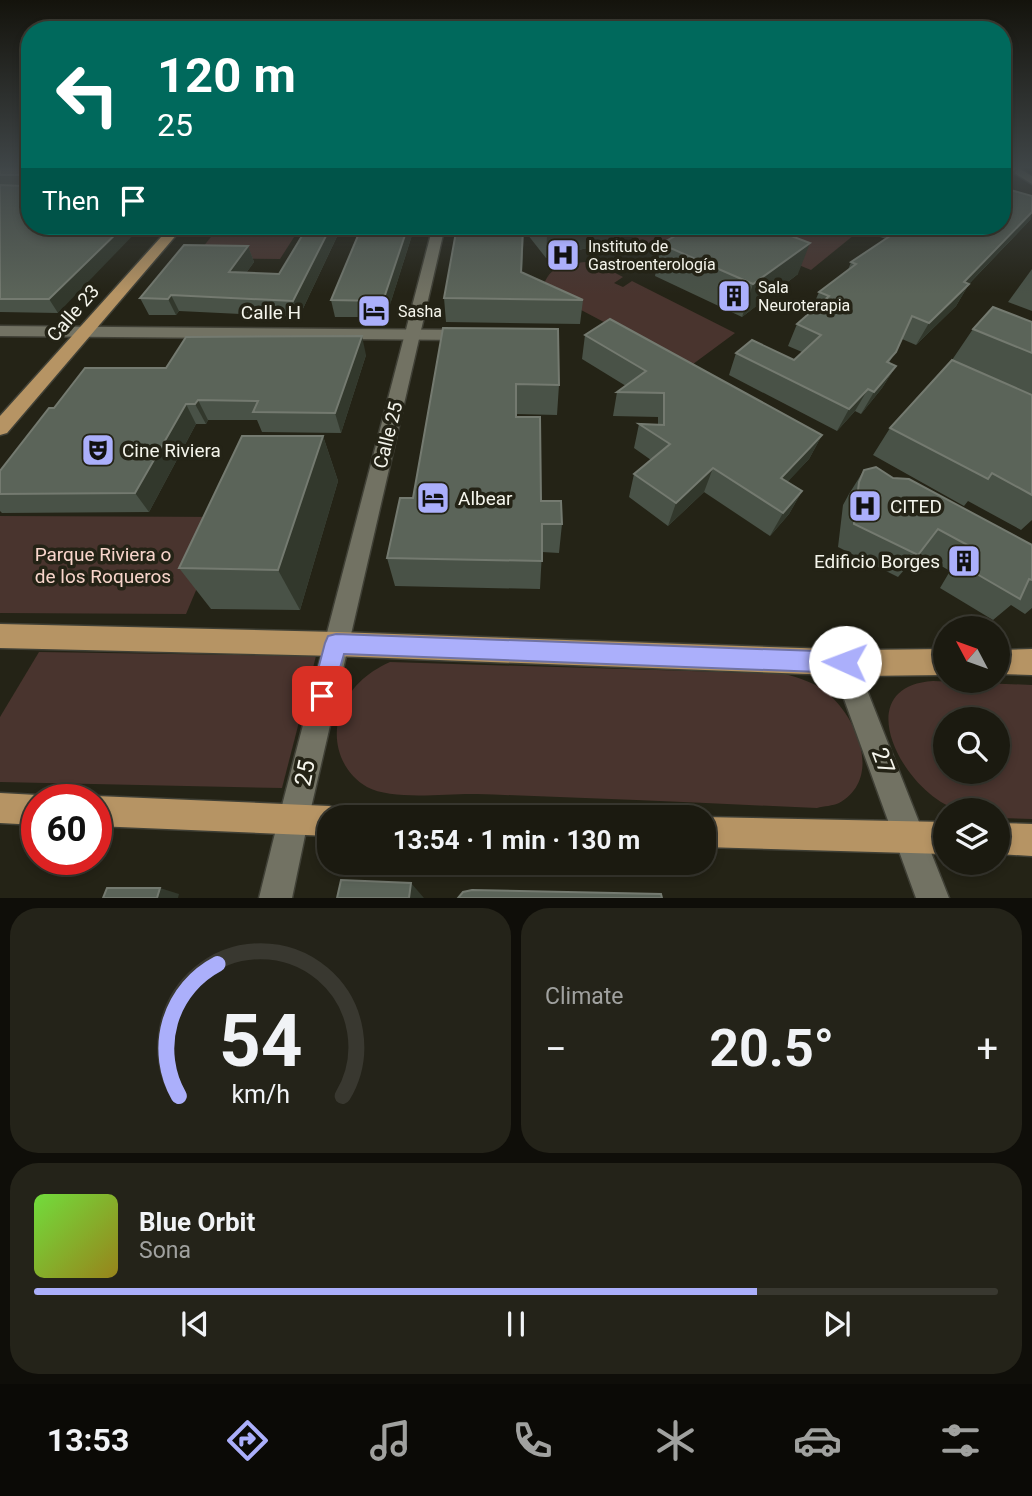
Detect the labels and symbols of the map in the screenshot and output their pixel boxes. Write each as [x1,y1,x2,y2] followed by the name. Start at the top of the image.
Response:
[544,236,582,274] hospital icon: Instituto de Gastroenterología
[588,237,716,274] place label: Instituto de Gastroenterología
[715,277,753,315] building icon: Sala Neuroterapia
[758,278,850,315] place label: Sala Neuroterapia
[42,280,104,346] street label: Calle 23
[355,292,393,330] hotel icon: Sasha
[241,301,301,324] street label: Calle H
[398,302,442,321] place label: Sasha
[369,399,407,471] street label: Calle 25
[79,431,117,469] theatre icon: Cine Riviera
[122,439,221,462] place label: Cine Riviera
[414,479,452,517] hotel icon: Albear
[458,487,513,510] place label: Albear
[846,487,884,525] hospital icon: CITED
[890,495,942,518] place label: CITED
[945,542,983,580] building icon: Edificio Borges
[35,543,171,588] park label: Parque Riviera o de los Roqueros
[814,550,940,573] place label: Edificio Borges
[933,616,1010,693] north arrow
[808,625,882,699] position arrow
[292,666,352,726] pin
[866,744,900,778] street label: 27
[289,757,321,788] street label: 25
[21,784,112,875] speed limit sign: 60

